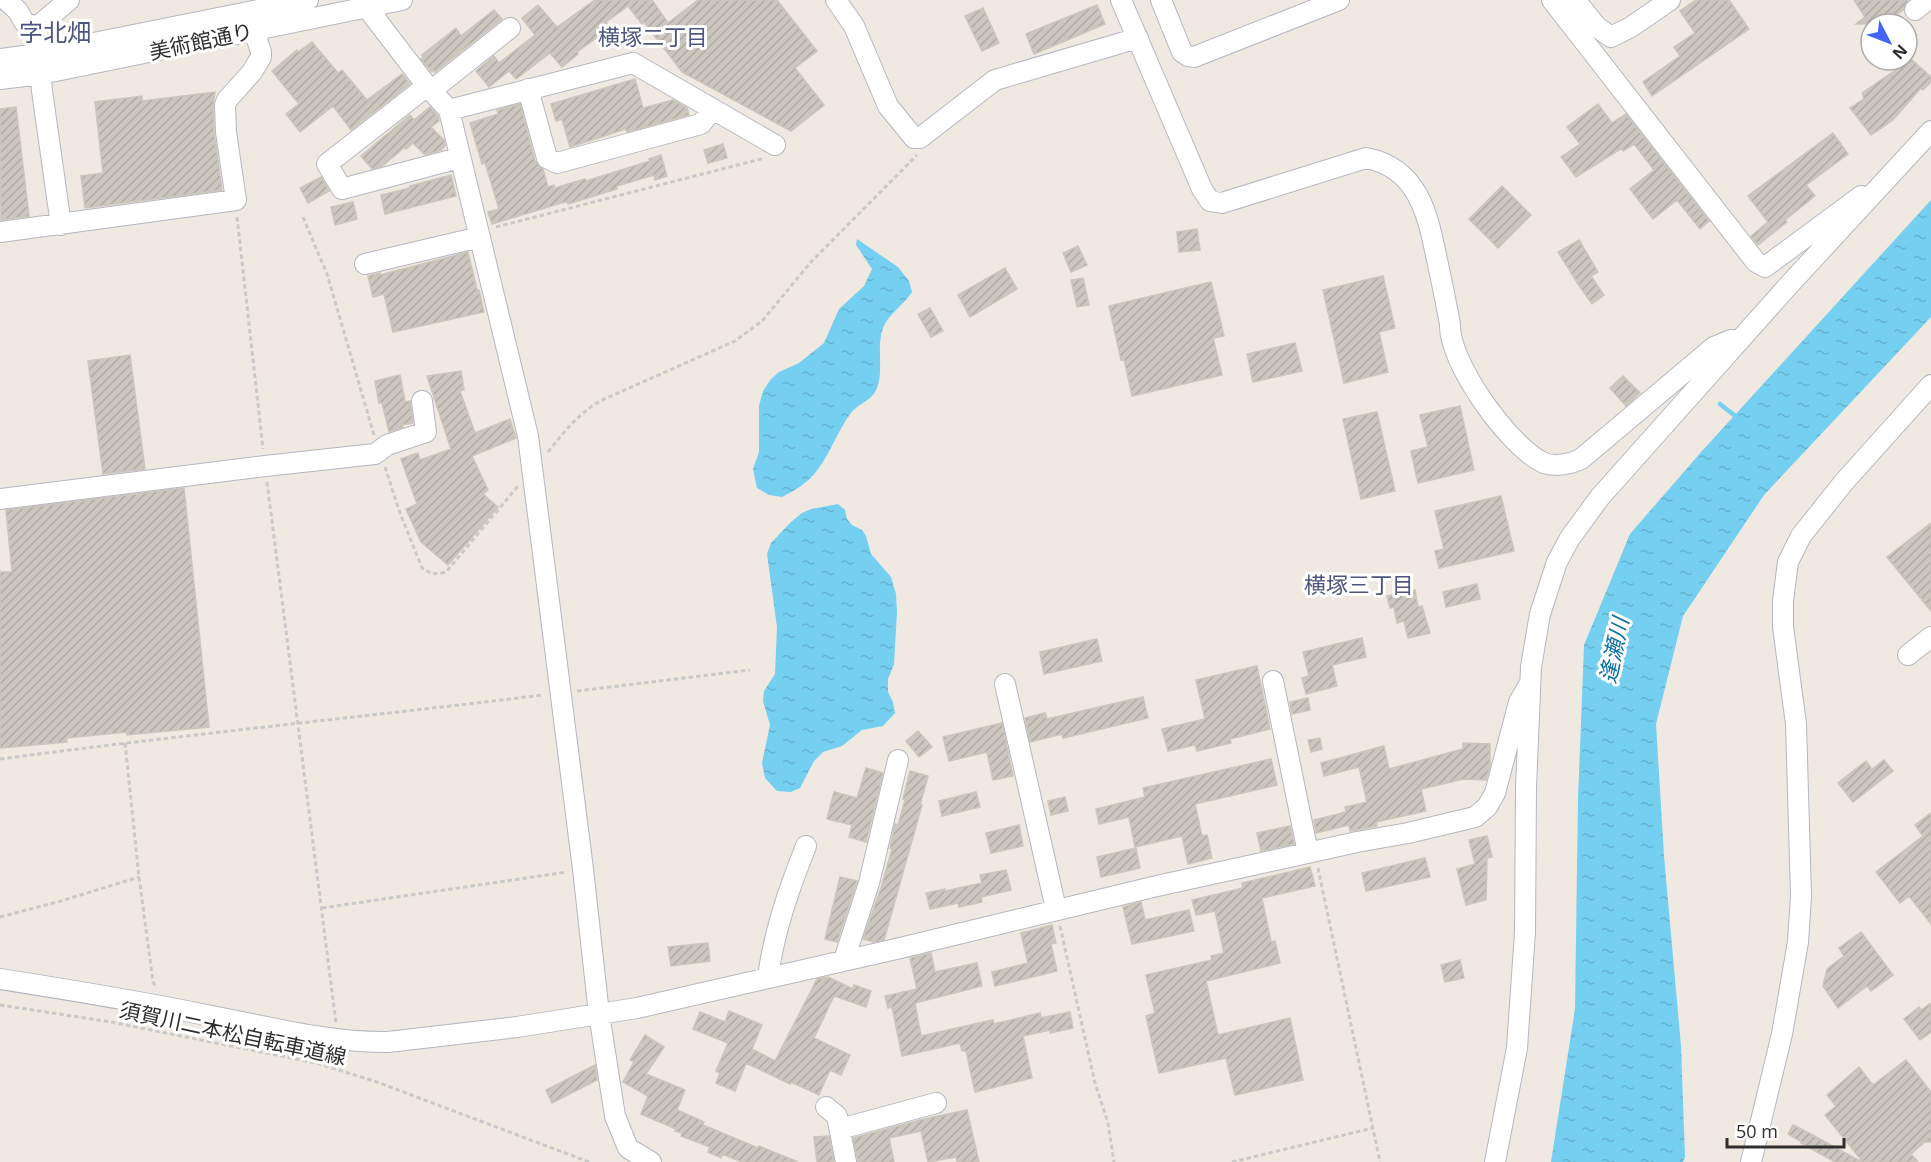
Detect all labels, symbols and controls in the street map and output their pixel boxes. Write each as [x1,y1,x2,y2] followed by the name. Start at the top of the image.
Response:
[1859,12,1919,72] north arrow
[19,15,91,48] district label: 字北畑
[147,16,255,66] street label: 美術館通り
[598,21,708,51] district label: 横塚二丁目
[1888,40,1913,64] text: N
[1304,569,1414,599] district label: 横塚三丁目
[1591,613,1635,685] water label: 逢瀬川
[117,995,349,1071] street label: 須賀川二本松自転車道線
[1727,1111,1844,1149] scale bar
[1736,1119,1778,1143] text: 50 m

